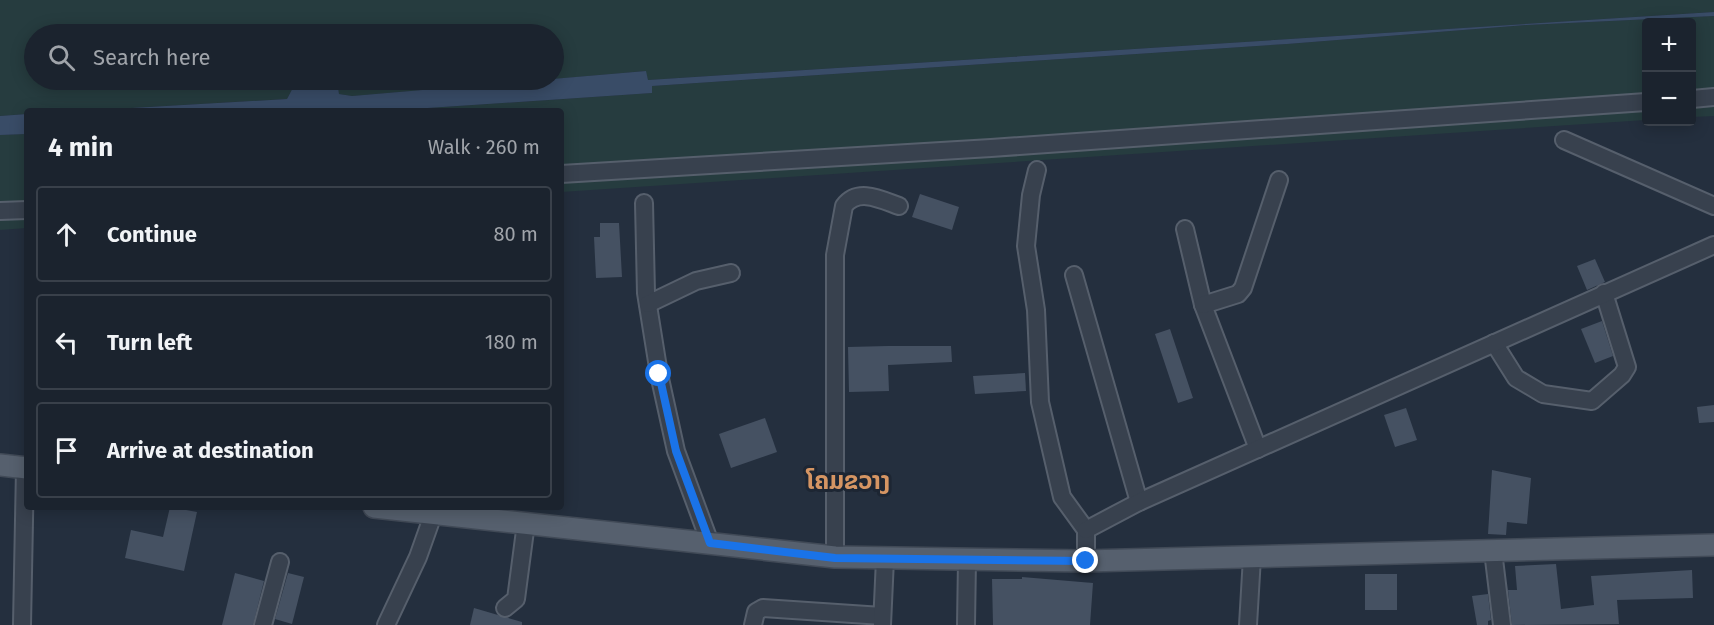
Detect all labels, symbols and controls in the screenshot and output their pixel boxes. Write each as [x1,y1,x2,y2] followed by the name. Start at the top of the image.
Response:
[1642,18,1696,126] map controls
[1642,18,1696,72] button: +
[24,24,564,90] search box
[45,41,78,74] icon: search
[93,44,211,71] text: Search here
[1642,72,1696,126] button: −
[48,132,113,163] text: 4 min
[428,135,540,159] text: Walk · 260 m
[50,218,83,251] icon: ahead
[107,221,197,248] text: Continue
[493,222,538,246] text: 80 m
[50,326,83,359] icon: left
[107,329,192,356] text: Turn left
[485,330,538,354] text: 180 m
[645,360,671,386] route start
[50,434,83,467] icon: arrive
[107,437,314,464] text: Arrive at destination
[805,467,890,495] district label: ໂຄມຂວາງ
[1072,547,1098,573] route end

